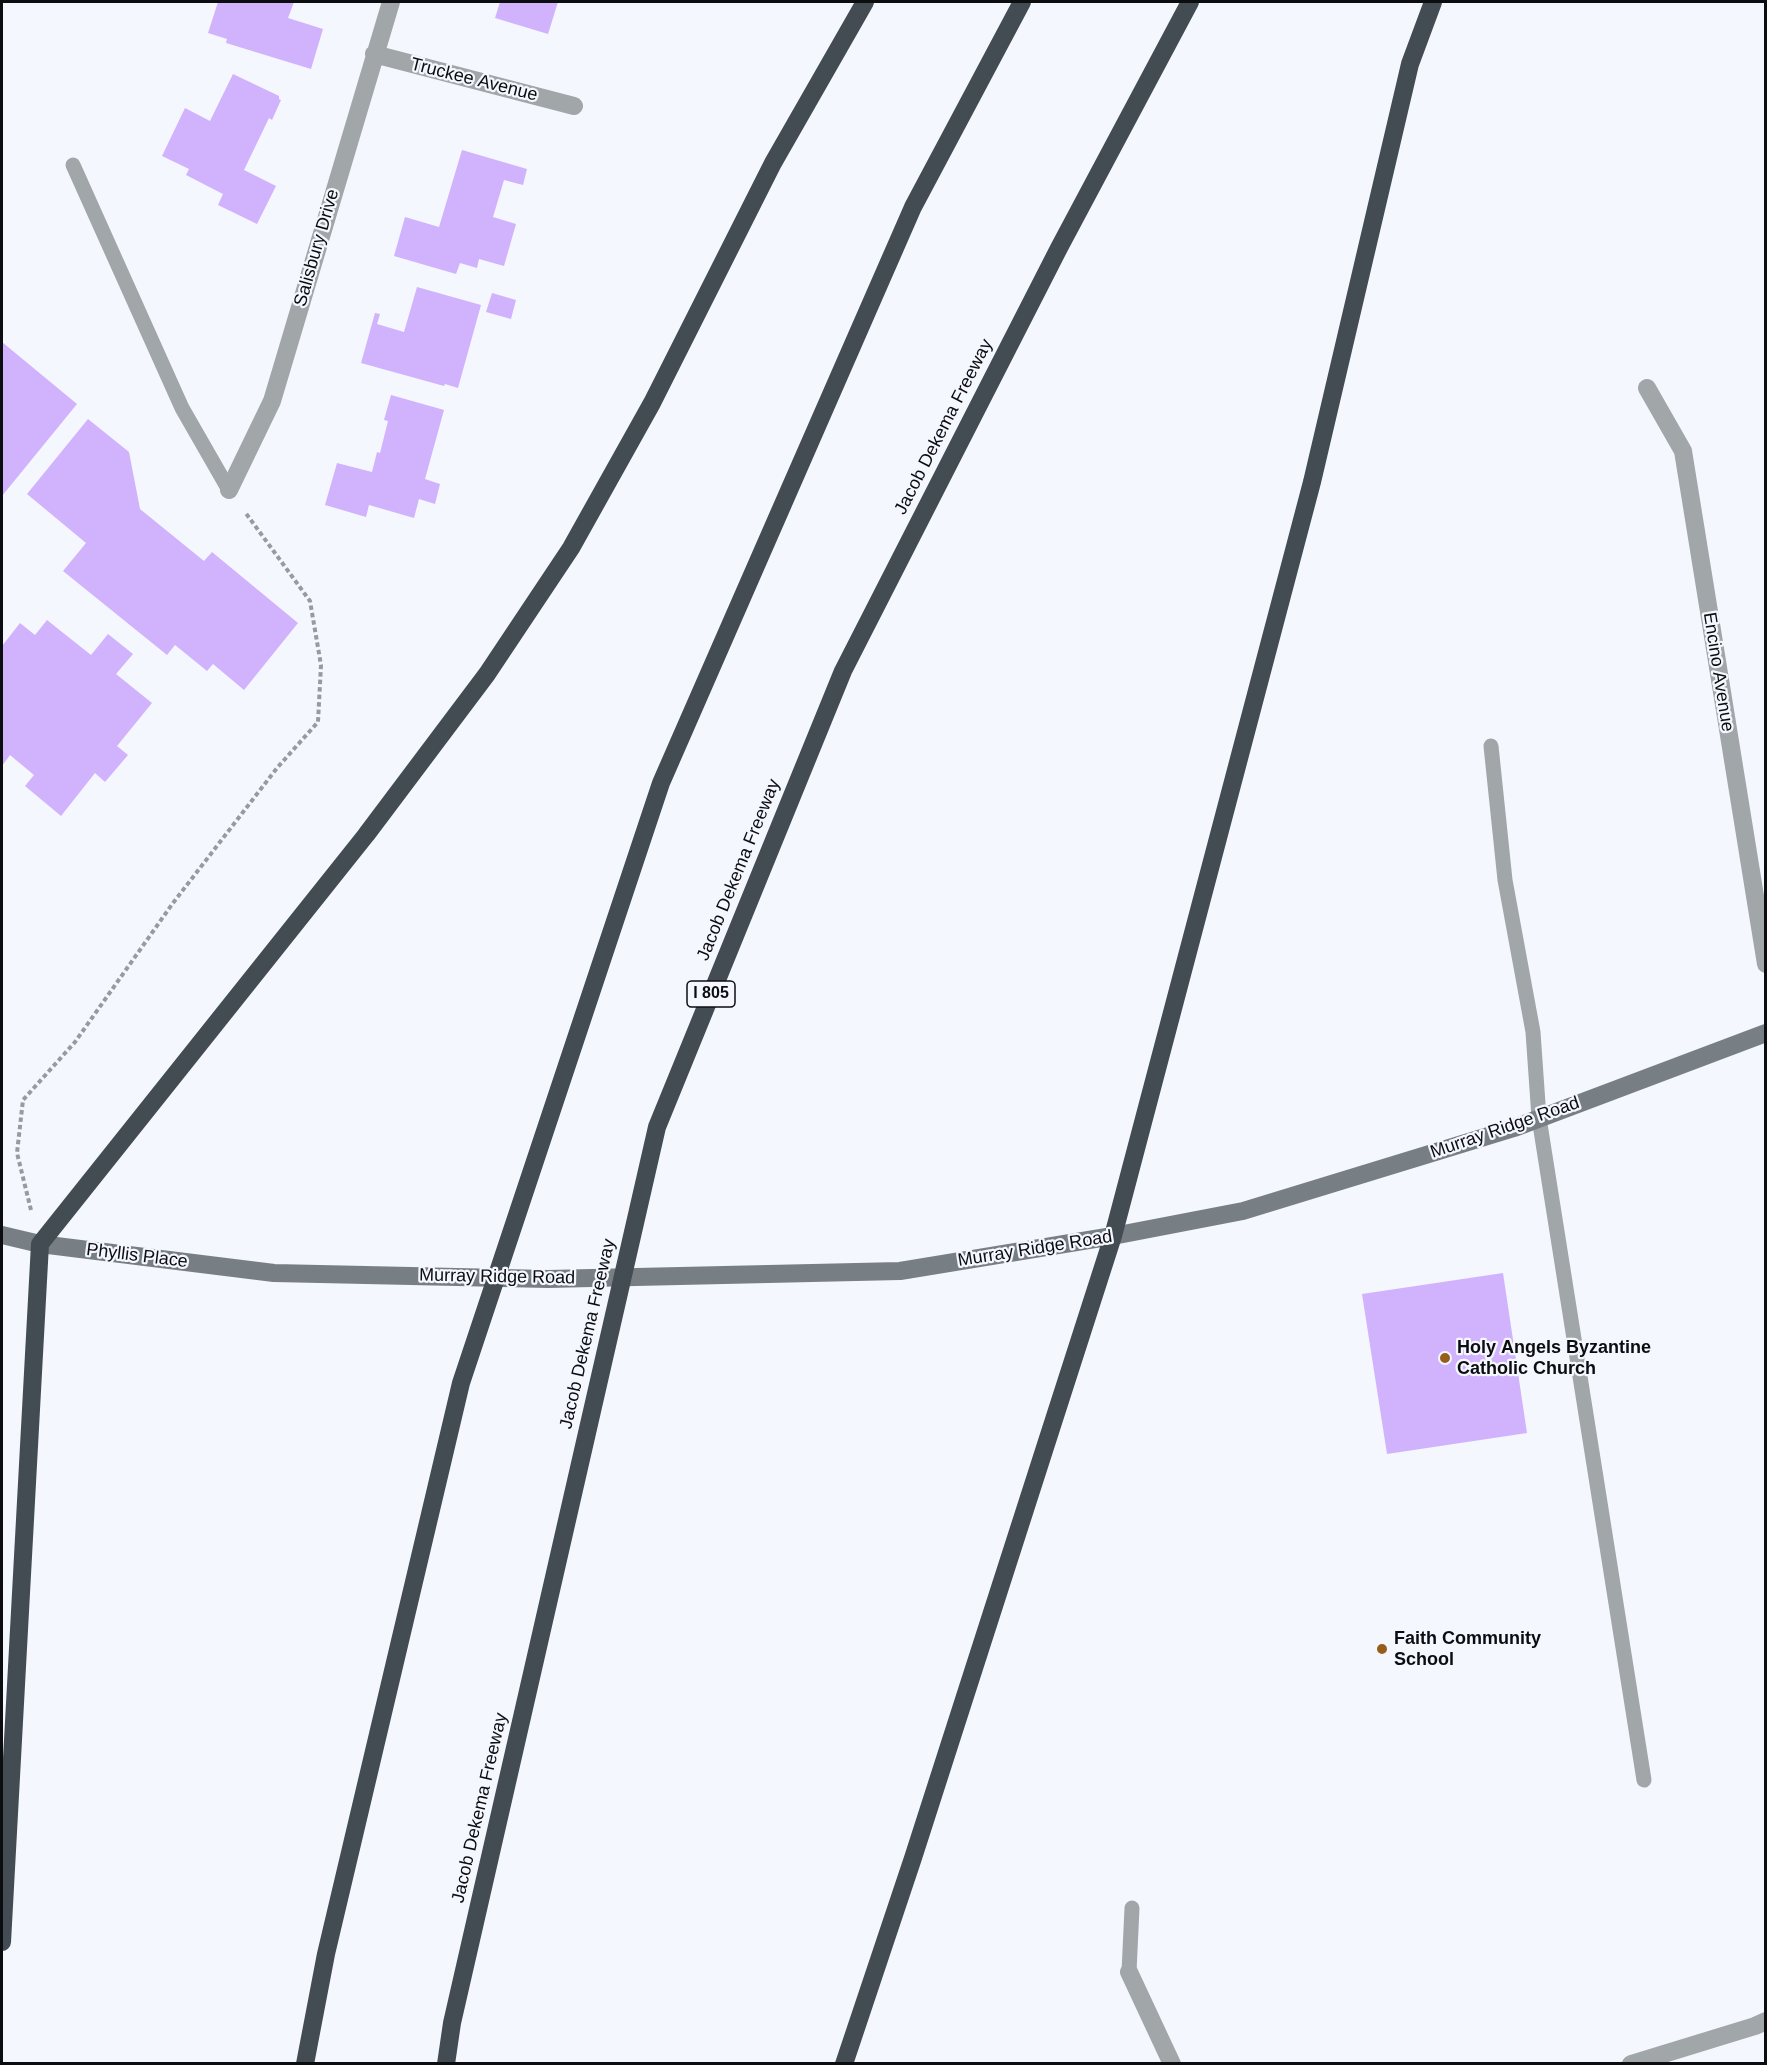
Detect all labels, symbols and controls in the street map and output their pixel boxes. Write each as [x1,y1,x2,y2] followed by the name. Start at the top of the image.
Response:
[408,54,540,106] street label: Truckee Avenue
[290,187,344,309] street label: Salisbury Drive
[890,336,998,518] street label: Jacob Dekema Freeway
[1698,611,1738,733] street label: Encino Avenue
[693,776,785,964] street label: Jacob Dekema Freeway
[687,981,735,1007] road number: I 805
[1428,1092,1582,1164] street label: Murray Ridge Road
[956,1226,1114,1272] street label: Murray Ridge Road
[556,1237,620,1431] street label: Jacob Dekema Freeway
[85,1239,189,1273] street label: Phyllis Place
[419,1265,575,1289] street label: Murray Ridge Road
[1457,1337,1651,1380] place label: Holy Angels Byzantine Catholic Church
[1438,1351,1452,1365] marker: Holy Angels Byzantine Catholic Church
[1394,1628,1541,1670] place label: Faith Community School
[1375,1642,1389,1656] marker: Faith Community School
[448,1711,512,1905] street label: Jacob Dekema Freeway

